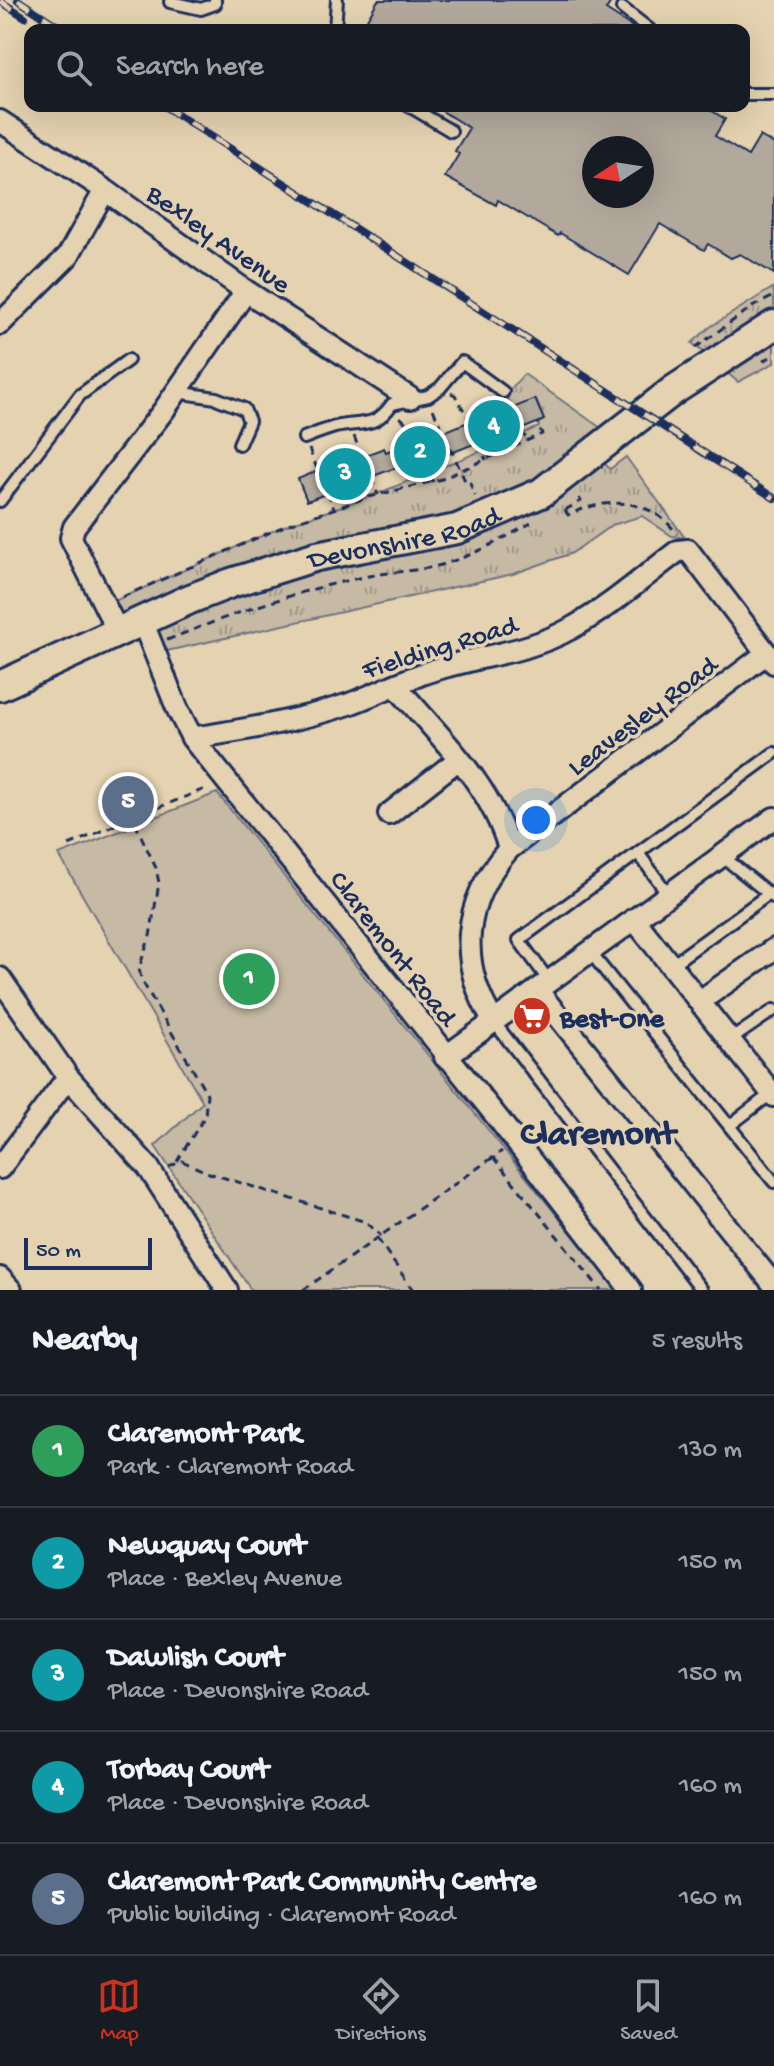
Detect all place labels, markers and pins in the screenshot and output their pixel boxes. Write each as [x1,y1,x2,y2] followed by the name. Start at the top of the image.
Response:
[468,396,520,456] pin: 4
[394,422,446,482] pin: 2
[319,444,371,504] pin: 3
[102,772,154,832] pin: 5
[223,949,275,1009] pin: 1
[511,995,553,1037] supermarket icon: Best-One
[559,1004,665,1037] place label: Best-One

